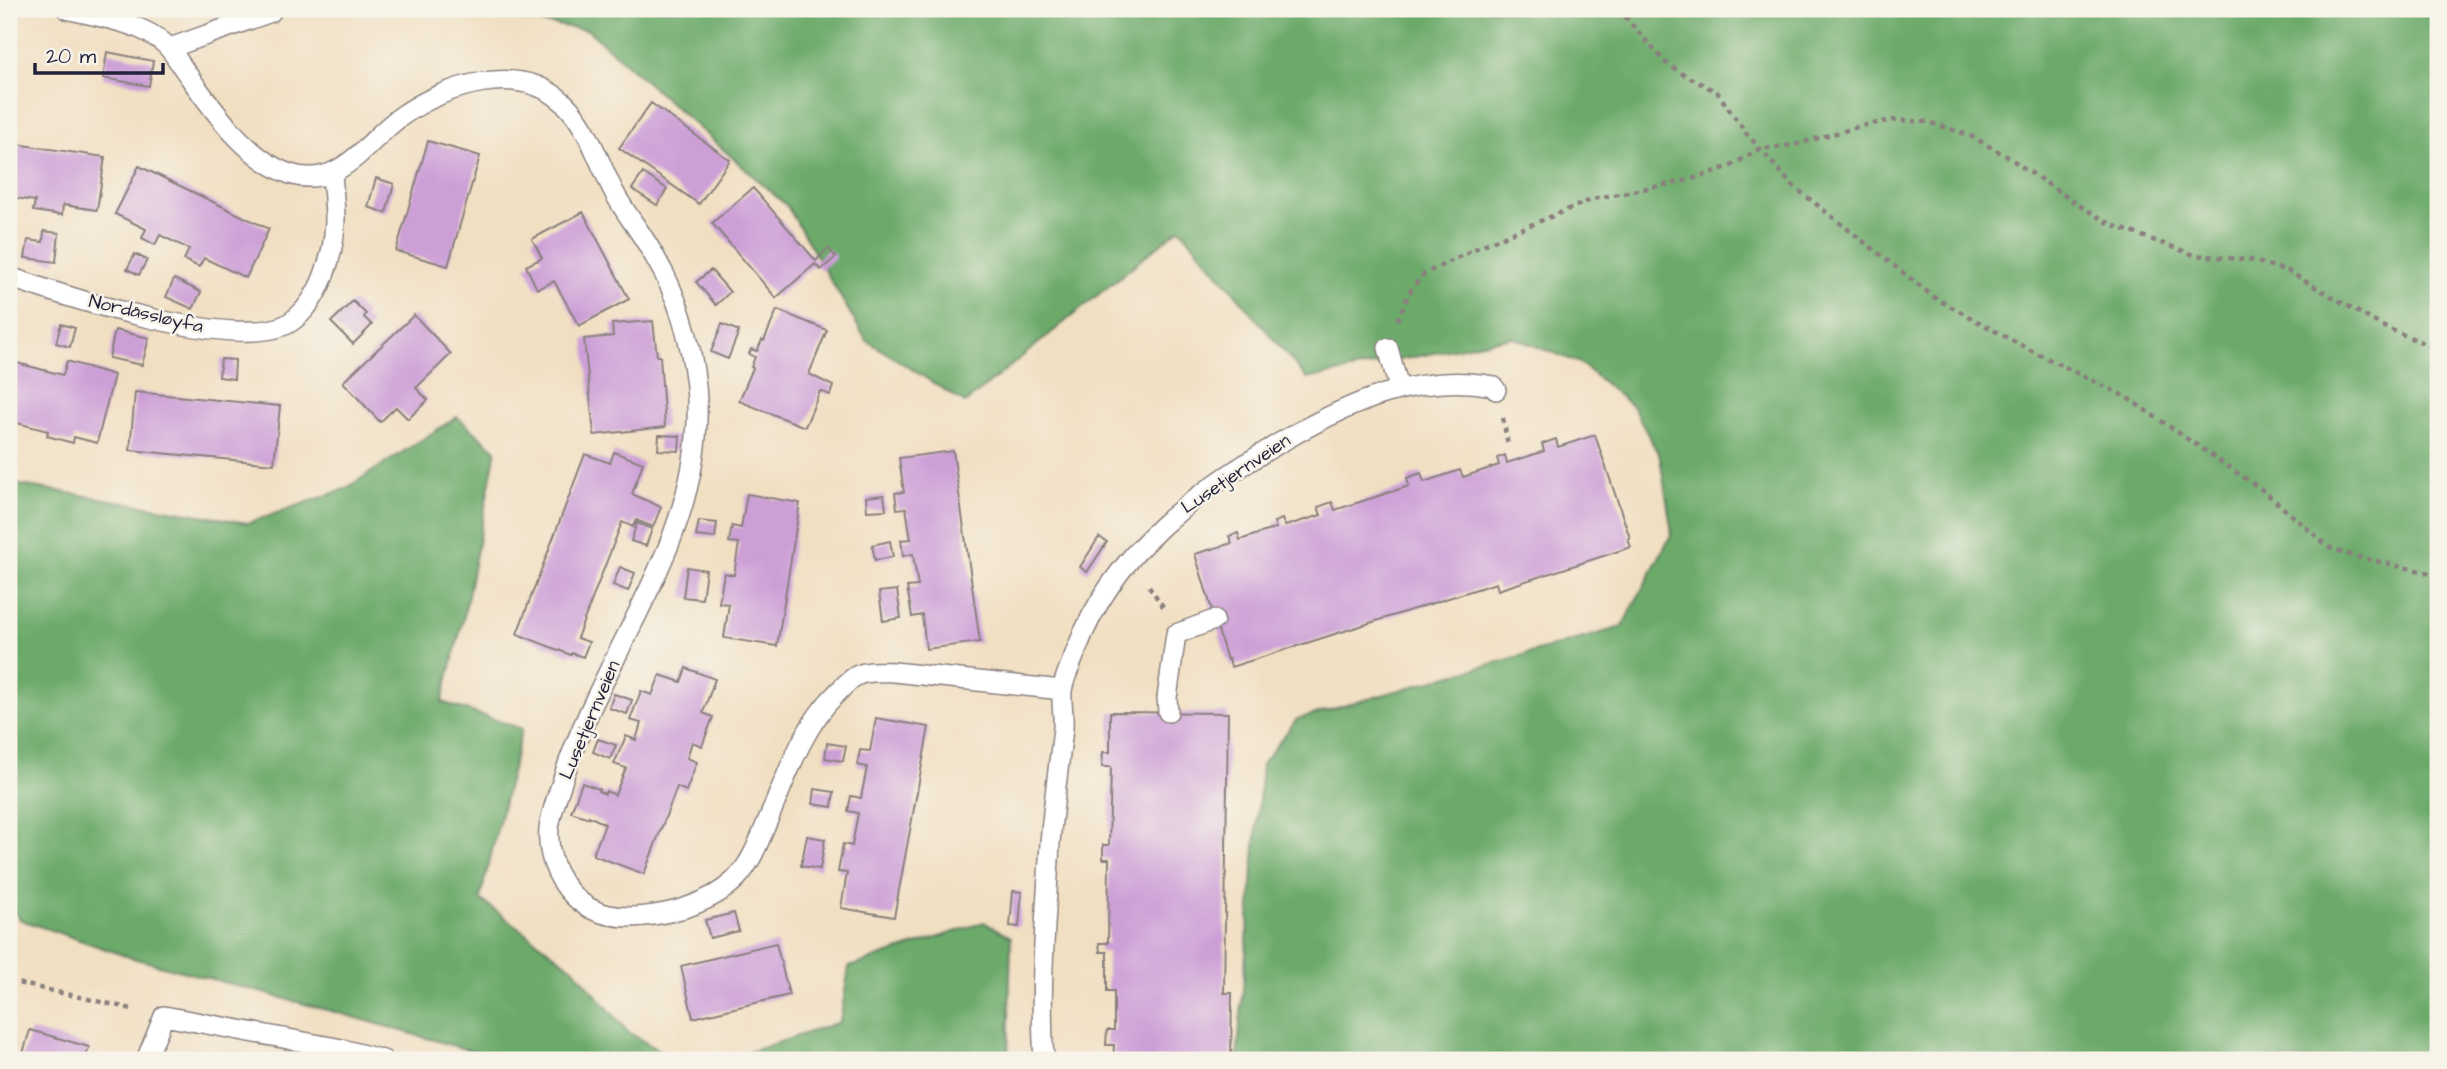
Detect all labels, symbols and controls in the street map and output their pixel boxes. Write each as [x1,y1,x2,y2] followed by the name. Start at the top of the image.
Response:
[35,32,163,76] scale bar
[46,42,97,71] text: 20 m
[86,288,206,341] street label: Nordåssløyfa
[1176,427,1296,521] street label: Lusetjernveien
[553,656,627,784] street label: Lusetjernveien

